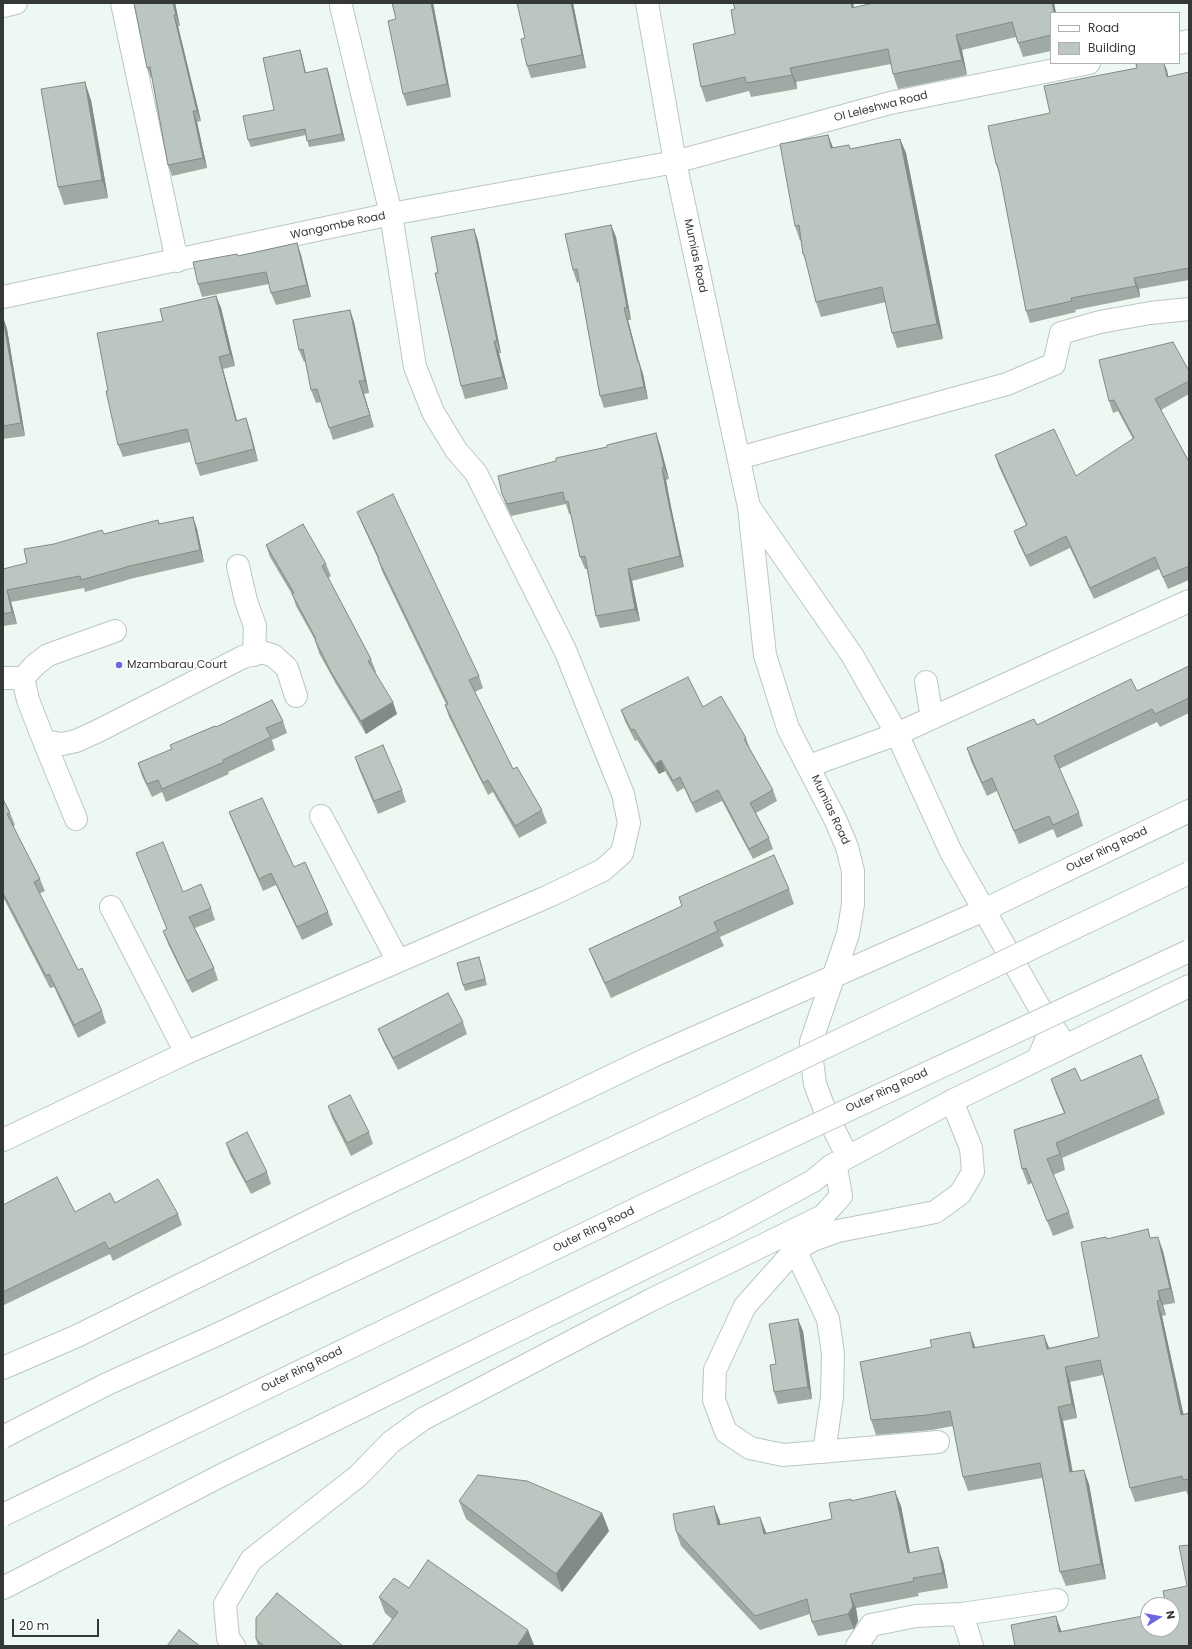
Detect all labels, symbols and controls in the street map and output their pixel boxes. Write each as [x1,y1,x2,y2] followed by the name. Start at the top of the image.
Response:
[1050,12,1180,64] legend
[1088,19,1119,36] text: Road
[1088,39,1136,56] text: Building
[833,89,929,125] street label: Ol Leleshwa Road
[289,209,387,243] street label: Wangombe Road
[681,218,709,294] street label: Mumias Road
[127,658,227,672] place label: Mzambarau Court
[114,660,124,670] marker: Mzambarau Court
[808,773,852,847] street label: Mumias Road
[1064,825,1150,875] street label: Outer Ring Road
[844,1066,930,1116] street label: Outer Ring Road
[551,1205,637,1255] street label: Outer Ring Road
[259,1345,345,1395] street label: Outer Ring Road
[1140,1597,1180,1637] north arrow
[1162,1609,1179,1620] text: N
[14,1611,101,1637] scale bar
[19,1617,49,1634] text: 20 m

